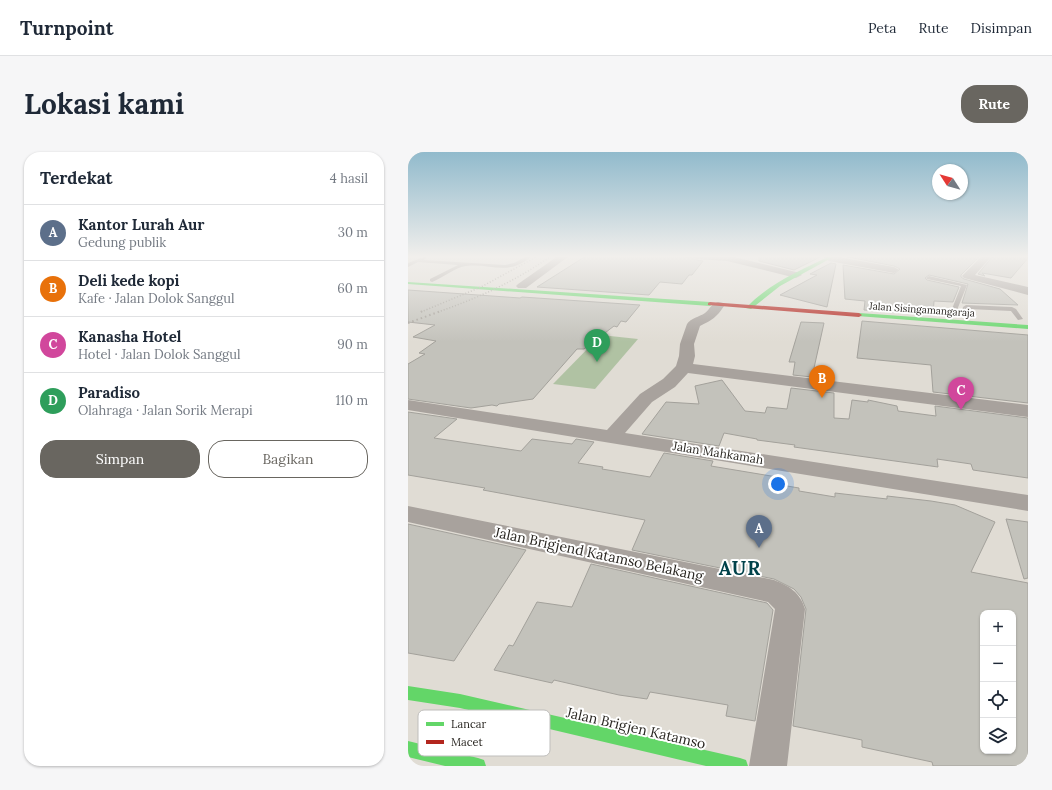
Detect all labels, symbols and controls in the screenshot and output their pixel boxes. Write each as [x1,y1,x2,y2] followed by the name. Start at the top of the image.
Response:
[20,16,114,40] text: Turnpoint
[868,19,896,37] text: Peta
[918,19,949,37] text: Rute
[971,19,1032,37] text: Disimpan
[961,85,1028,123] button: Rute
[24,86,184,122] text: Lokasi kami
[932,164,968,200] north arrow
[40,167,113,189] text: Terdekat
[330,170,368,187] text: 4 hasil
[78,215,204,234] text: Kantor Lurah Aur
[49,224,57,241] text: A
[338,224,368,241] text: 30 m
[78,234,166,251] text: Gedung publik
[78,271,180,290] text: Deli kede kopi
[49,280,57,297] text: B
[337,280,368,297] text: 60 m
[78,290,234,307] text: Kafe · Jalan Dolok Sanggul
[868,299,975,320] street label: Jalan Sisingamangaraja
[78,327,181,346] text: Kanasha Hotel
[584,329,610,362] pin: D
[49,336,57,353] text: C
[337,336,368,353] text: 90 m
[78,346,241,363] text: Hotel · Jalan Dolok Sanggul
[809,365,835,398] pin: B
[948,377,974,410] pin: C
[78,383,140,402] text: Paradiso
[48,392,58,409] text: D
[335,392,368,409] text: 110 m
[78,402,253,419] text: Olahraga · Jalan Sorik Merapi
[671,438,764,467] street label: Jalan Mahkamah
[40,440,200,478] button: Simpan
[208,440,368,478] button: Bagikan
[768,474,788,494] your location
[746,515,772,548] pin: A
[492,523,705,585] street label: Jalan Brigjend Katamso Belakang
[719,556,761,580] district label: AUR
[980,610,1016,754] map controls
[980,610,1016,646] button: +
[980,646,1016,682] button: −
[980,682,1016,718] button: locate
[564,703,708,753] street label: Jalan Brigjen Katamso
[418,710,550,756] legend
[451,717,486,731] text: Lancar
[980,718,1016,754] button: layers
[451,735,483,749] text: Macet

